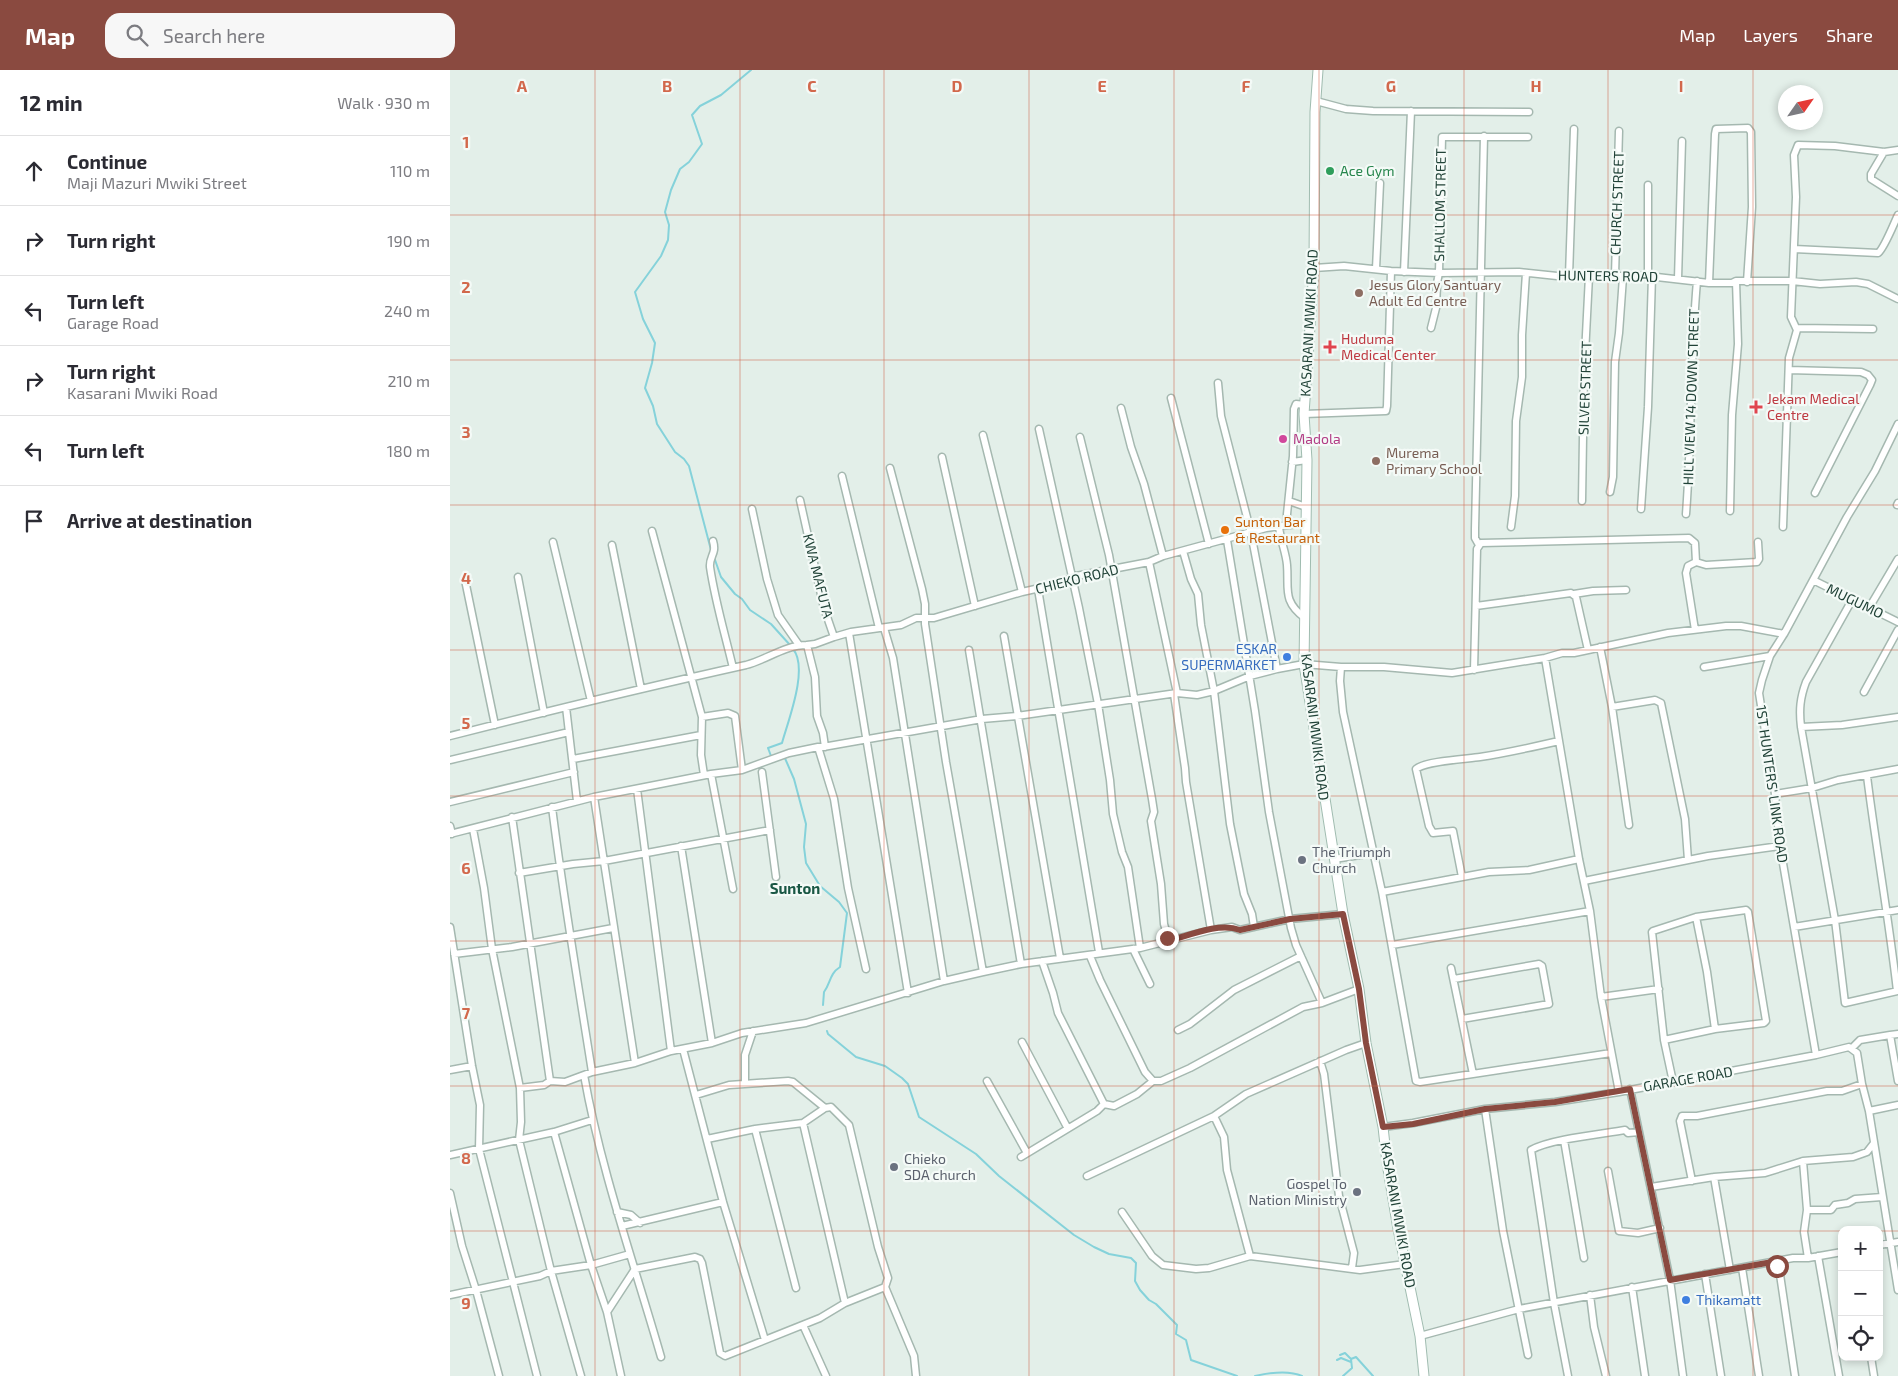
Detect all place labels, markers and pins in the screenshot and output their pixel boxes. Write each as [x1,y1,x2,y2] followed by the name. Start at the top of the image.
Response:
[1340,162,1395,179] place label: Ace Gym
[1324,165,1336,177] marker: Ace Gym
[1369,276,1502,309] place label: Jesus Glory Santuary Adult Ed Centre
[1353,287,1365,299] marker: Jesus Glory Santuary Adult Ed Centre
[1341,330,1436,363] place label: Huduma Medical Center
[1323,340,1337,354] marker: Huduma Medical Center
[1767,390,1860,423] place label: Jekam Medical Centre
[1749,400,1763,414] marker: Jekam Medical Centre
[1293,430,1341,447] place label: Madola
[1277,433,1289,445] marker: Madola
[1386,444,1483,477] place label: Murema Primary School
[1370,455,1382,467] marker: Murema Primary School
[1235,513,1320,546] place label: Sunton Bar & Restaurant
[1219,524,1231,536] marker: Sunton Bar & Restaurant
[1181,640,1277,673] place label: ESKAR SUPERMARKET
[1281,651,1293,663] marker: ESKAR SUPERMARKET
[1312,843,1391,876] place label: The Triumph Church
[1296,854,1308,866] marker: The Triumph Church
[904,1150,976,1183] place label: Chieko SDA church
[888,1161,900,1173] marker: Chieko SDA church
[1249,1175,1348,1208] place label: Gospel To Nation Ministry
[1351,1186,1363,1198] marker: Gospel To Nation Ministry
[1696,1291,1761,1308] place label: Thikamatt
[1680,1294,1692,1306] marker: Thikamatt

